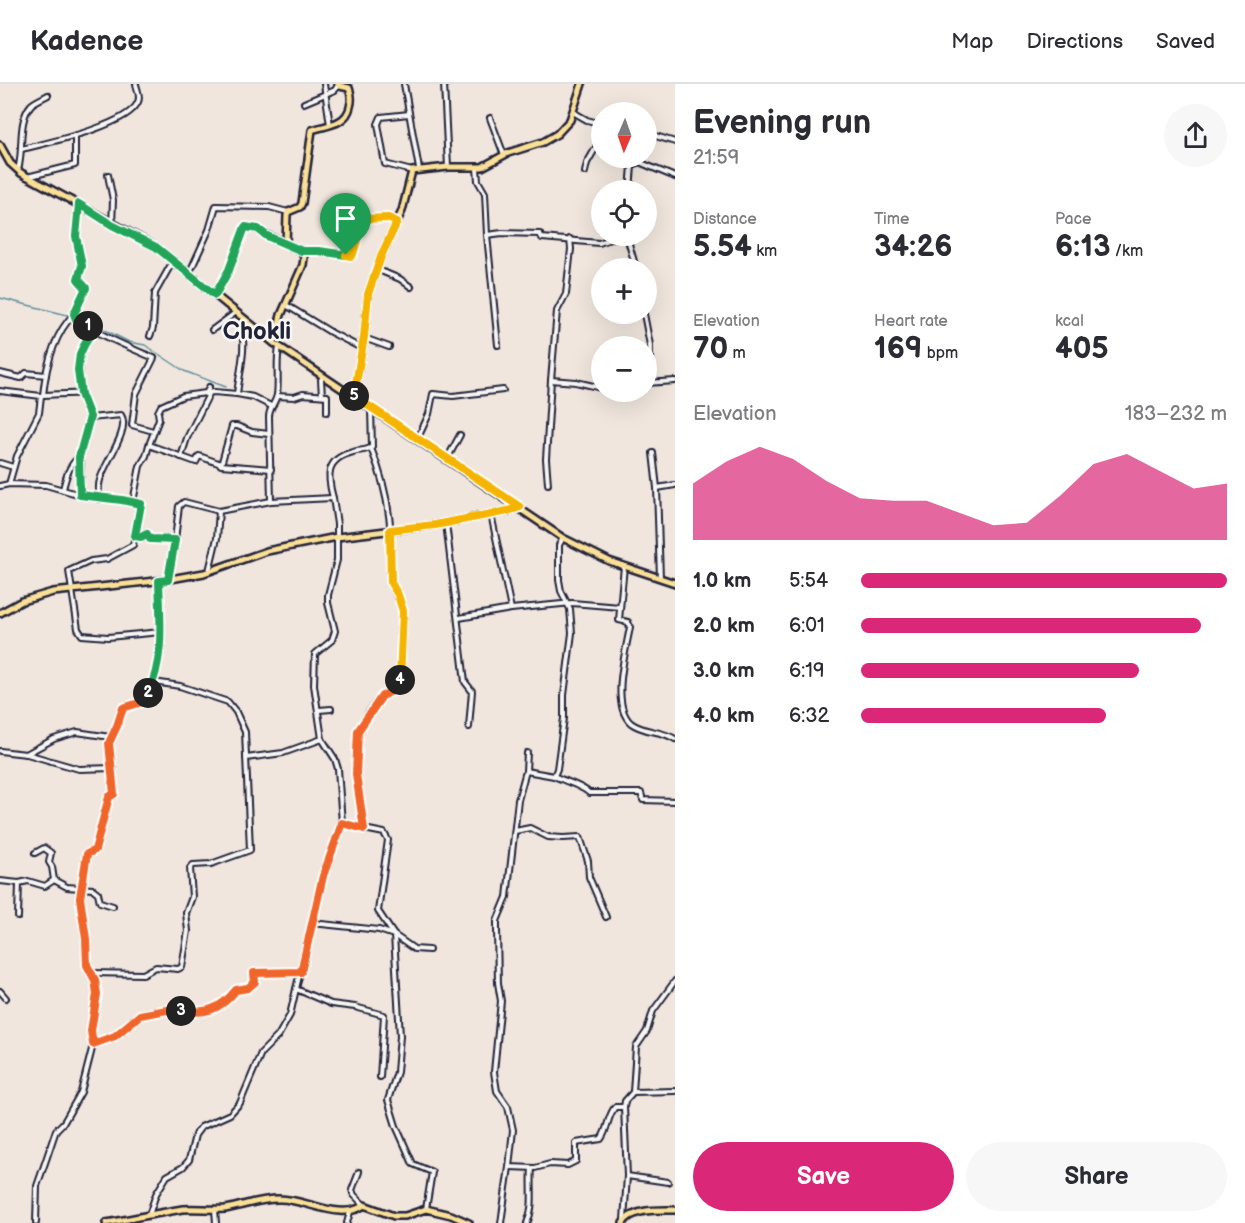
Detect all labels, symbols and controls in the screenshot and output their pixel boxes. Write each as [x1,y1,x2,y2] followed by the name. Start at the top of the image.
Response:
[30,25,143,58] text: Kadence
[951,29,994,54] text: Map
[1027,29,1123,54] text: Directions
[1156,29,1215,54] text: Saved
[591,102,657,168] north arrow
[591,102,657,402] map controls
[693,103,871,143] text: Evening run
[1164,104,1227,167] button: share
[693,146,739,170] text: 21:59
[591,180,657,246] button: locate
[320,193,371,255] pin
[329,202,362,235] icon: arrive
[693,210,757,229] text: Distance
[874,210,909,229] text: Time
[1055,210,1091,229] text: Pace
[693,229,752,265] text: 5.54
[874,229,953,265] text: 34:26
[1055,229,1111,265] text: 6:13
[752,242,777,261] text: km
[1111,242,1143,261] text: /km
[591,258,657,324] button: +
[73,311,103,341] pin: 1
[693,312,760,331] text: Elevation
[874,312,948,331] text: Heart rate
[1055,312,1084,331] text: kcal
[85,316,91,335] text: 1
[223,317,291,346] district label: Chokli
[693,331,728,367] text: 70
[874,331,922,367] text: 169
[1055,331,1109,367] text: 405
[591,336,657,402] button: −
[728,344,746,363] text: m
[922,344,958,363] text: bpm
[339,381,369,411] pin: 5
[349,386,359,405] text: 5
[693,402,776,426] text: Elevation
[1125,402,1227,426] text: 183–232 m
[693,569,751,593] text: 1.0 km
[789,569,828,593] text: 5:54
[693,614,755,638] text: 2.0 km
[789,614,825,638] text: 6:01
[693,659,754,683] text: 3.0 km
[789,659,825,683] text: 6:19
[385,665,415,695] pin: 4
[395,670,405,689] text: 4
[133,678,163,708] pin: 2
[143,683,153,702] text: 2
[693,704,755,728] text: 4.0 km
[789,704,829,728] text: 6:32
[166,996,196,1026] pin: 3
[176,1001,186,1020] text: 3
[693,1142,954,1211] button: Save
[966,1142,1227,1211] button: Share

